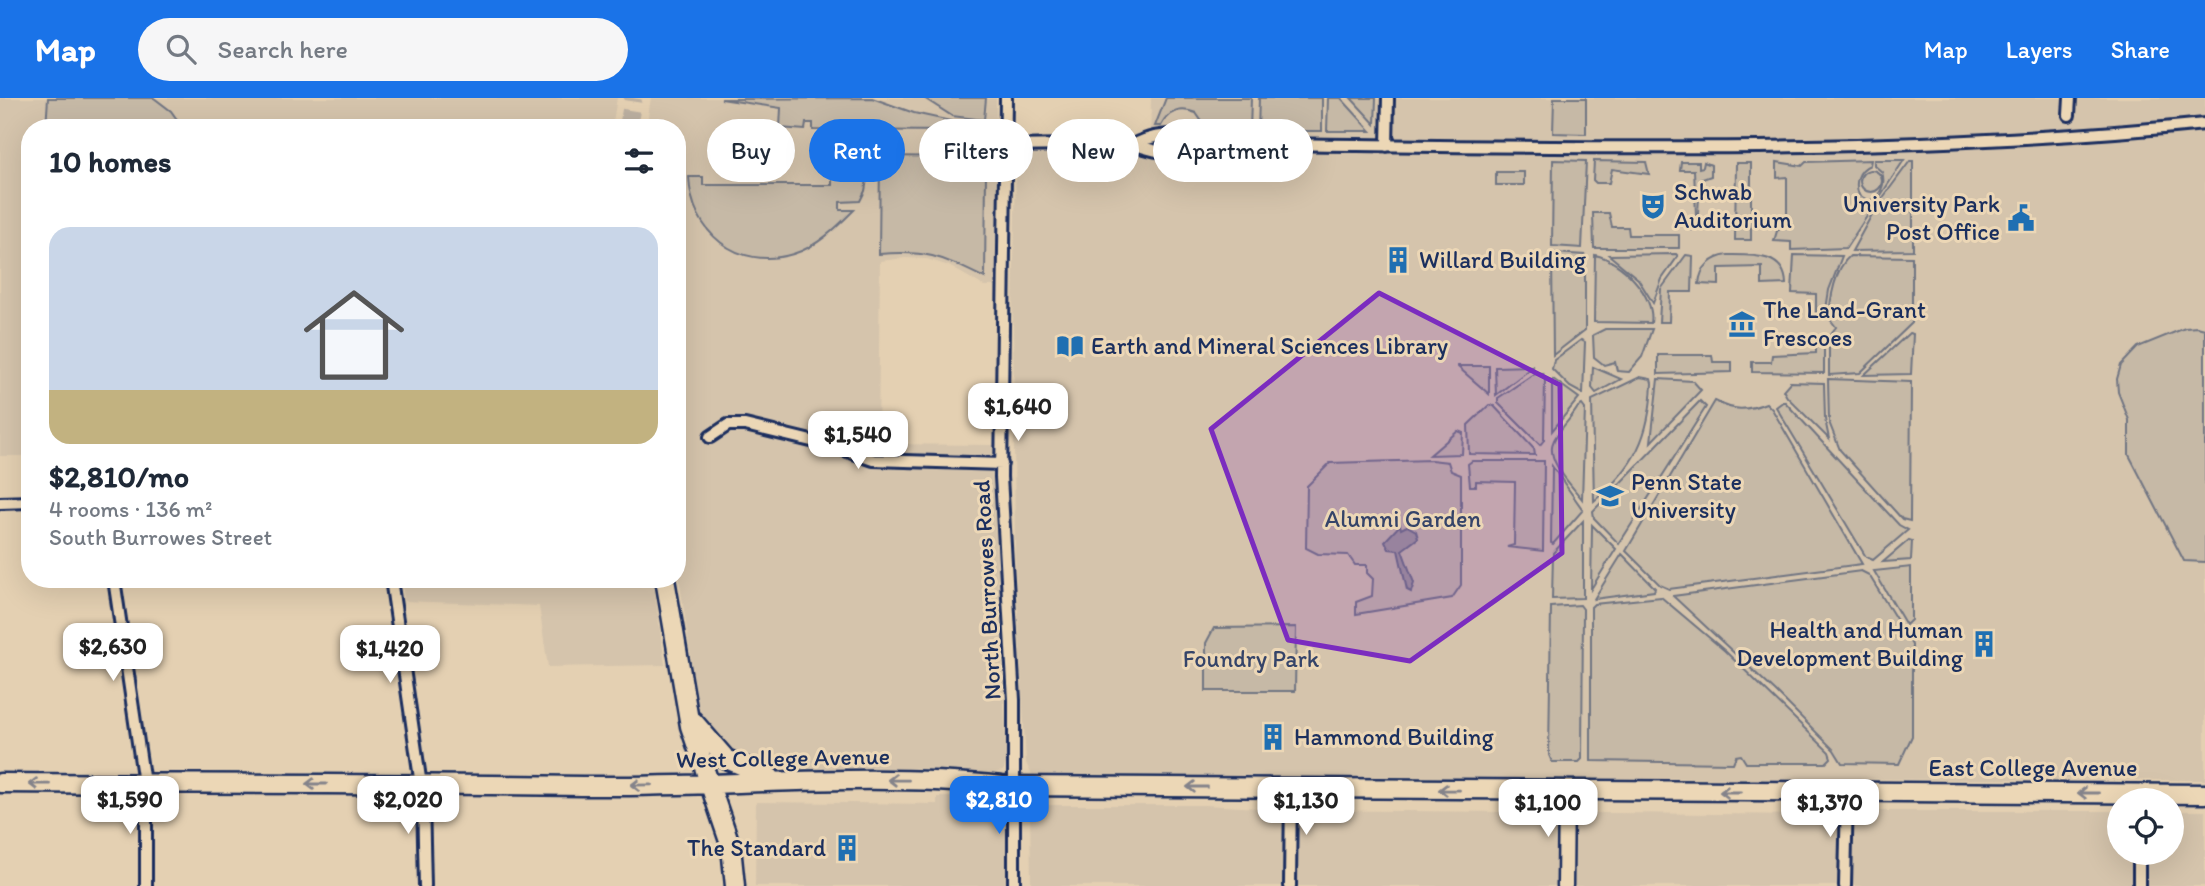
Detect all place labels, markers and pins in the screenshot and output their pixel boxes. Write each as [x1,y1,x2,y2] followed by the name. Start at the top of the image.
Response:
[1674,177,1792,234] place label: Schwab Auditorium
[1843,189,2000,246] place label: University Park Post Office
[1638,191,1668,221] theatre icon: Schwab Auditorium
[2006,203,2036,233] public building icon: University Park Post Office
[1383,245,1413,275] building icon: Willard Building
[1419,245,1587,274] place label: Willard Building
[1763,295,1926,352] place label: The Land-Grant Frescoes
[1727,309,1757,339] museum icon: The Land-Grant Frescoes
[1055,331,1085,361] library icon: Earth and Mineral Sciences Library
[1091,331,1448,360] place label: Earth and Mineral Sciences Library
[961,384,1075,443] pin: $1,640
[801,412,915,471] pin: $1,540
[1631,467,1742,524] place label: Penn State University
[1595,481,1625,511] school or university icon: Penn State University
[1736,615,1964,672] place label: Health and Human Development Building
[56,624,170,683] pin: $2,630
[333,626,447,685] pin: $1,420
[1969,629,1999,659] building icon: Health and Human Development Building
[1258,722,1288,752] building icon: Hammond Building
[1294,722,1495,751] place label: Hammond Building
[73,776,187,836] pin: $1,590
[351,776,465,836] pin: $2,020
[942,776,1056,836] pin: $2,810
[1249,778,1363,837] pin: $1,130
[1491,780,1605,839] pin: $1,100
[1773,780,1887,839] pin: $1,370
[687,833,826,862] place label: The Standard
[832,833,862,863] building icon: The Standard

